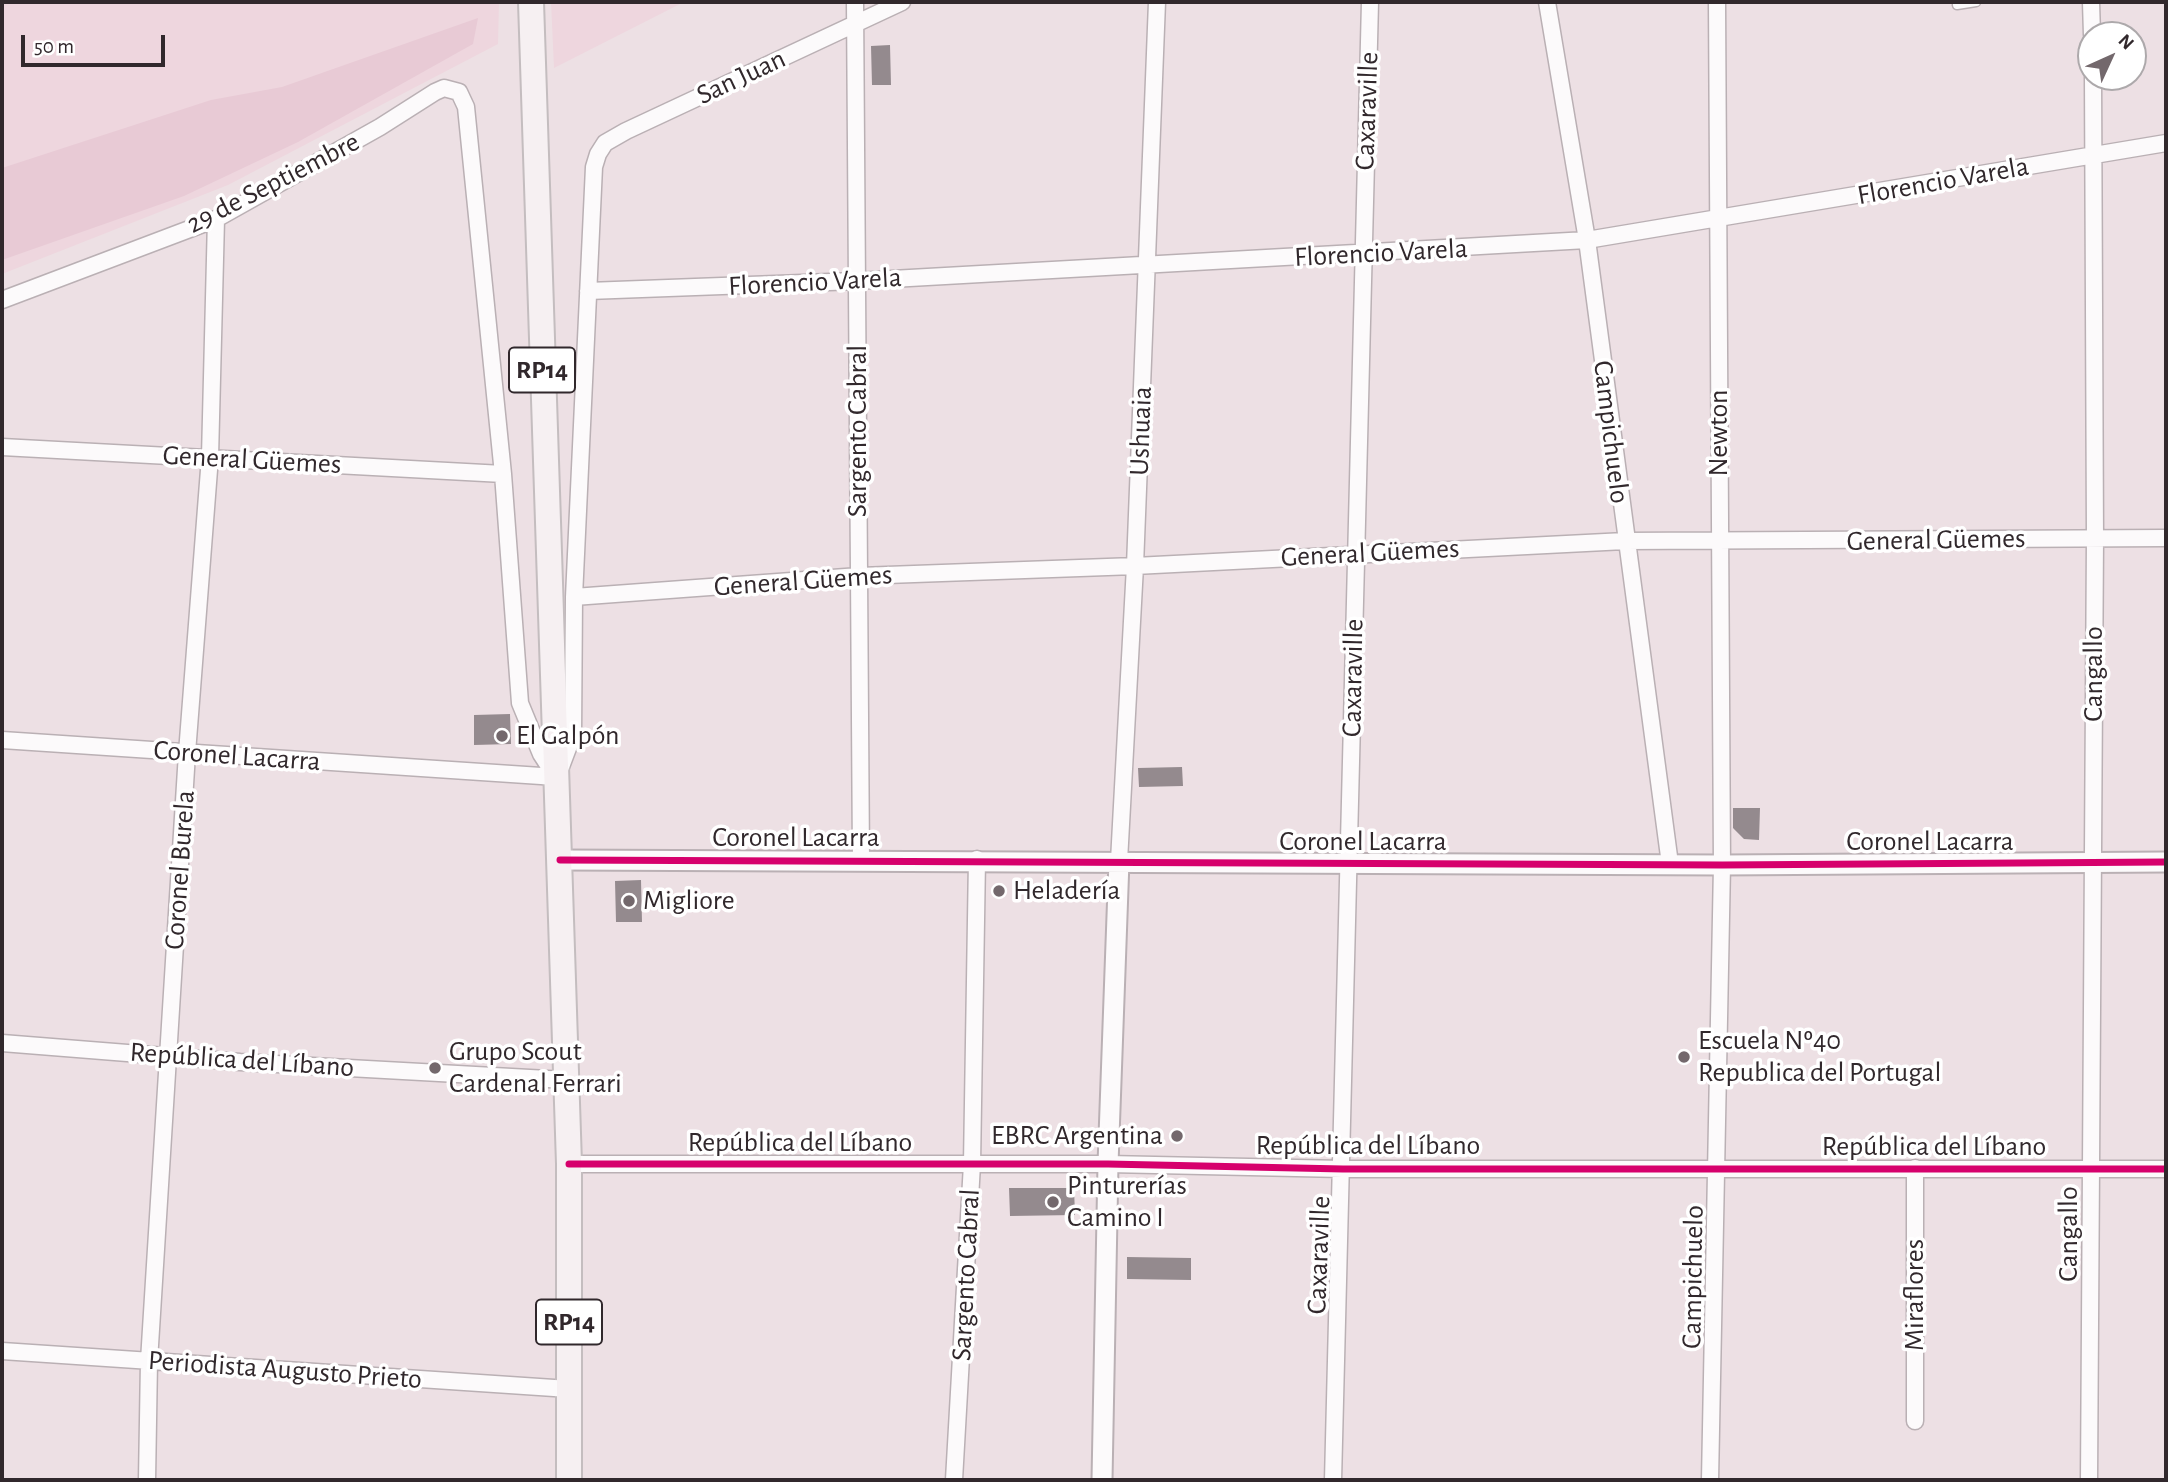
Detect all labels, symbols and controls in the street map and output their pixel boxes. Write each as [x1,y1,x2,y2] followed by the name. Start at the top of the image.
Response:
[24,21,168,65] scale bar
[2077,21,2147,91] north arrow
[2114,31,2137,54] text: N
[34,36,74,57] text: 50 m
[691,42,791,112] street label: San Juan
[1348,51,1386,171] street label: Caxaraville
[181,125,365,241] street label: 29 de Septiembre
[1855,149,2031,213] street label: Florencio Varela
[1293,232,1469,274] street label: Florencio Varela
[727,261,903,303] street label: Florencio Varela
[841,345,875,517] street label: Sargento Cabral
[509,348,575,392] road number: RP14
[1586,359,1636,505] street label: Campichuelo
[1123,386,1159,476] street label: Ushuaia
[1702,390,1736,476] street label: Newton
[162,439,342,481] street label: General Güemes
[1846,522,2026,558] street label: General Güemes
[1280,532,1460,574] street label: General Güemes
[713,558,893,604] street label: General Güemes
[1335,618,1371,738] street label: Caxaraville
[2077,626,2111,722] street label: Cangallo
[516,719,620,753] place label: El Galpón
[494,728,510,744] marker: El Galpón
[152,733,322,779] street label: Coronel Lacarra
[158,789,202,951] street label: Coronel Burela
[712,821,880,855] street label: Coronel Lacarra
[1279,825,1447,859] street label: Coronel Lacarra
[1846,825,2014,859] street label: Coronel Lacarra
[1013,874,1120,908] place label: Heladería
[991,883,1007,899] marker: Heladería
[643,884,735,918] place label: Migliore
[621,893,637,909] marker: Migliore
[1698,1024,1941,1090] place label: Escuela Nº40 Republica del Portugal
[129,1035,355,1085] street label: República del Líbano
[449,1035,622,1101] place label: Grupo Scout Cardenal Ferrari
[1676,1049,1692,1065] marker: Escuela Nº40 Republica del Portugal
[427,1060,443,1076] marker: Grupo Scout Cardenal Ferrari
[991,1119,1163,1153] place label: EBRC Argentina
[688,1126,912,1160] street label: República del Líbano
[1169,1128,1185,1144] marker: EBRC Argentina
[1256,1129,1480,1163] street label: República del Líbano
[1822,1130,2046,1164] street label: República del Líbano
[1067,1169,1187,1235] place label: Pinturerías Camino I
[2052,1186,2086,1282] street label: Cangallo
[945,1188,987,1362] street label: Sargento Cabral
[1045,1194,1061,1210] marker: Pinturerías Camino I
[1300,1195,1338,1315] street label: Caxaraville
[1675,1205,1711,1349] street label: Campichuelo
[1898,1239,1932,1351] street label: Miraflores
[536,1300,602,1344] road number: RP14
[147,1344,423,1396] street label: Periodista Augusto Prieto

